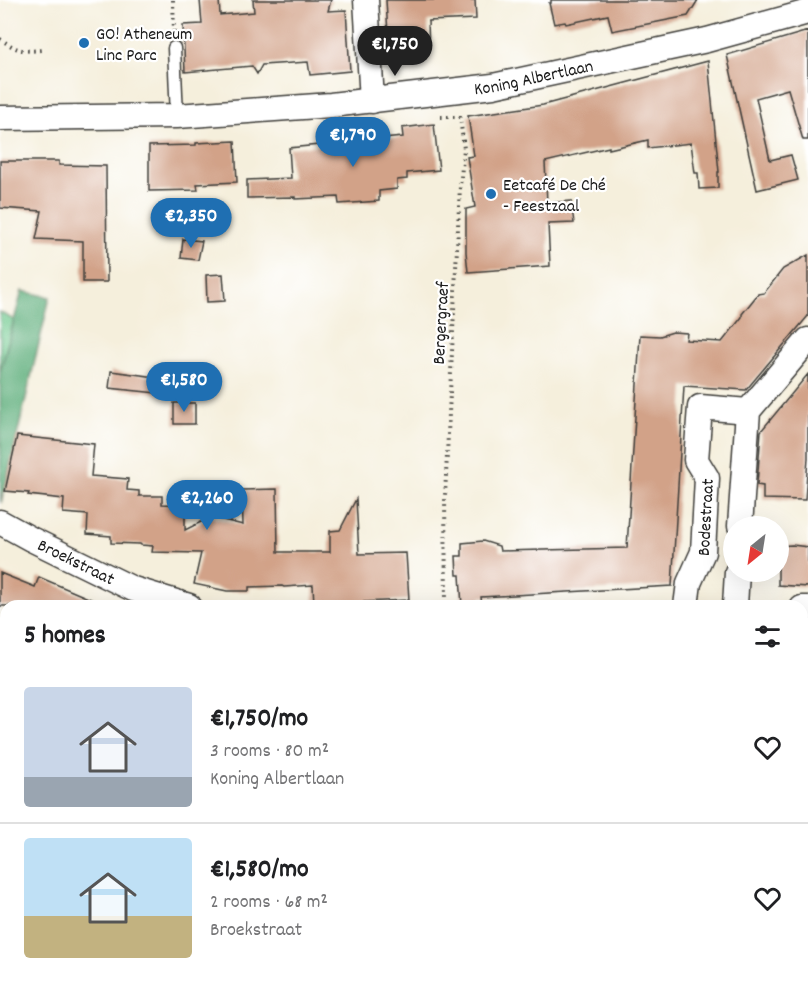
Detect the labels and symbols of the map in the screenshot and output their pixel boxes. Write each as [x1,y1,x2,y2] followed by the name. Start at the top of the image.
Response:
[96,23,192,69] place label: GO! Atheneum Linc Parc
[346,26,444,77] pin: €1,750
[77,36,91,50] marker: GO! Atheneum Linc Parc
[473,55,596,103] street label: Koning Albertlaan
[304,117,402,168] pin: €1,790
[503,174,606,220] place label: Eetcafé De Ché - Feestzaal
[484,187,498,201] marker: Eetcafé De Ché - Feestzaal
[142,198,240,249] pin: €2,350
[428,280,457,365] street label: Bergergraef
[135,362,233,413] pin: €1,580
[693,478,722,557] street label: Bodestraat
[158,480,256,531] pin: €2,260
[723,516,789,582] north arrow
[33,534,118,593] street label: Broekstraat

